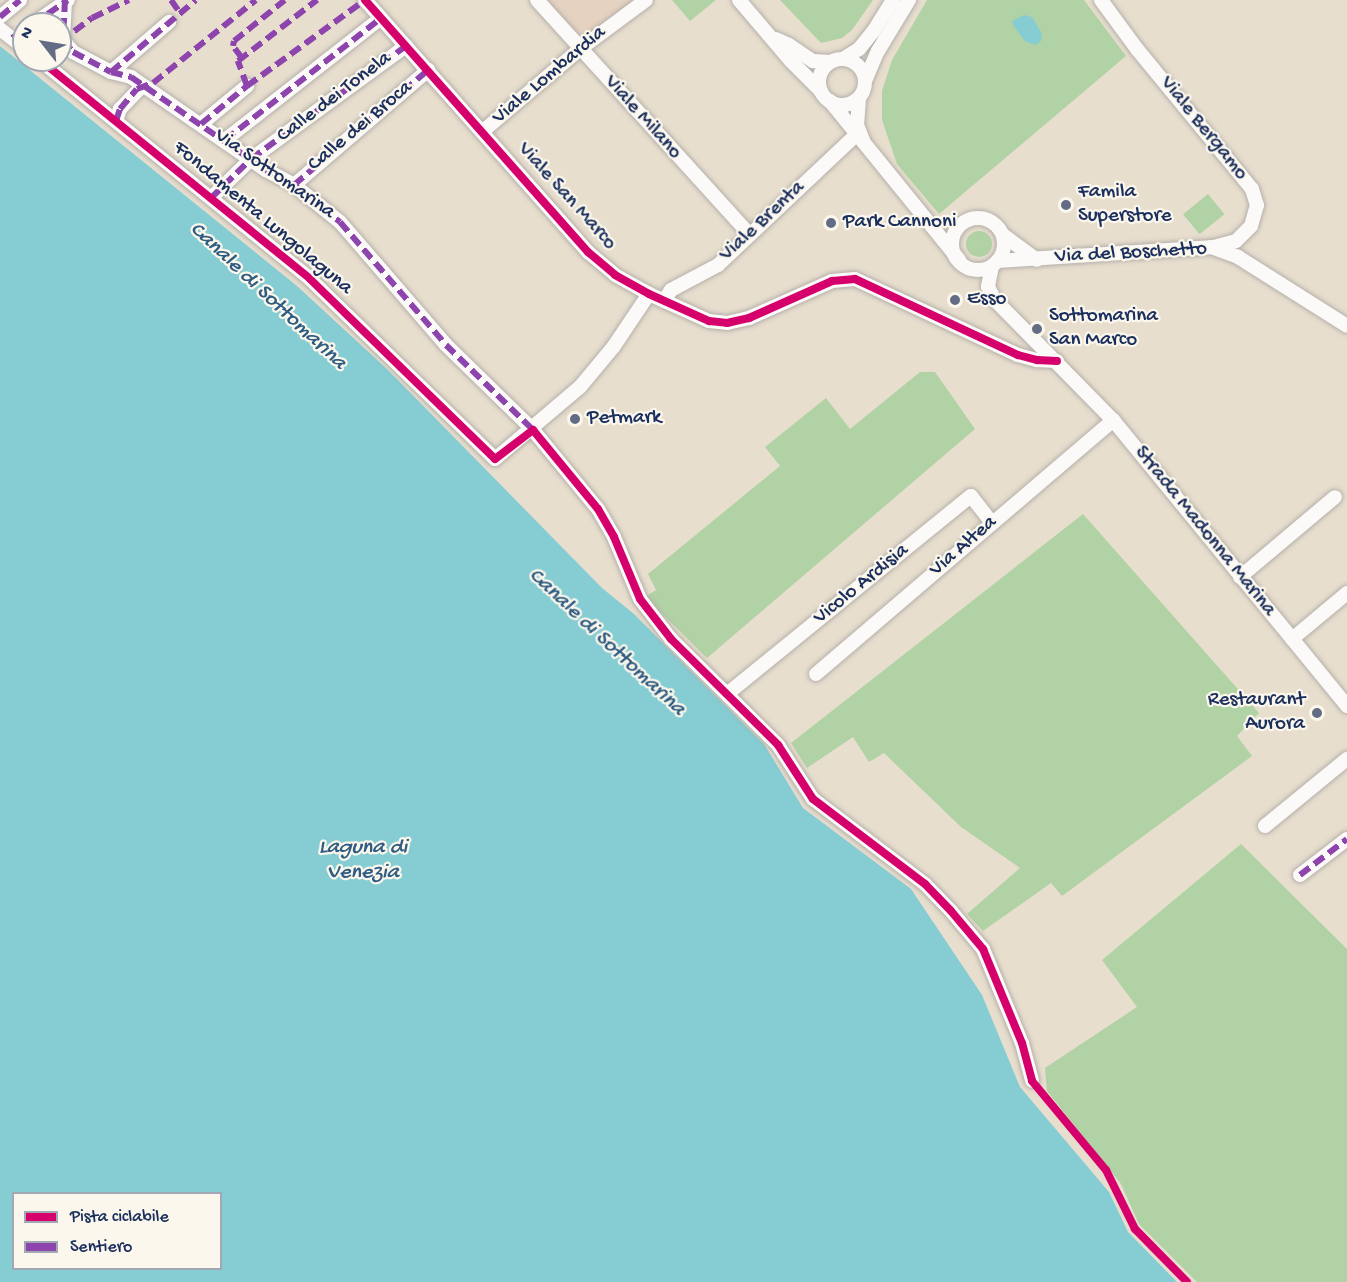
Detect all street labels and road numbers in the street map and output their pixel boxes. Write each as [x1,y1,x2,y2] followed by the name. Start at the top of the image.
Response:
[488,21,612,131] street label: Viale Lombardia
[273,47,397,149] street label: Calle dei Tonela
[598,71,686,165] street label: Viale Milano
[1153,72,1253,186] street label: Viale Bergamo
[304,76,418,178] street label: Calle dei Broca
[209,124,339,226] street label: Via Sottomarina
[167,137,357,301] street label: Fondamenta Lungolaguna
[511,138,621,256] street label: Viale San Marco
[715,176,811,268] street label: Viale Brenta
[1054,237,1208,271] street label: Via del Boschetto
[1127,442,1281,622] street label: Strada Madonna Marina
[925,511,1003,583] street label: Via Altea
[809,539,915,631] street label: Vicolo Ardisia

